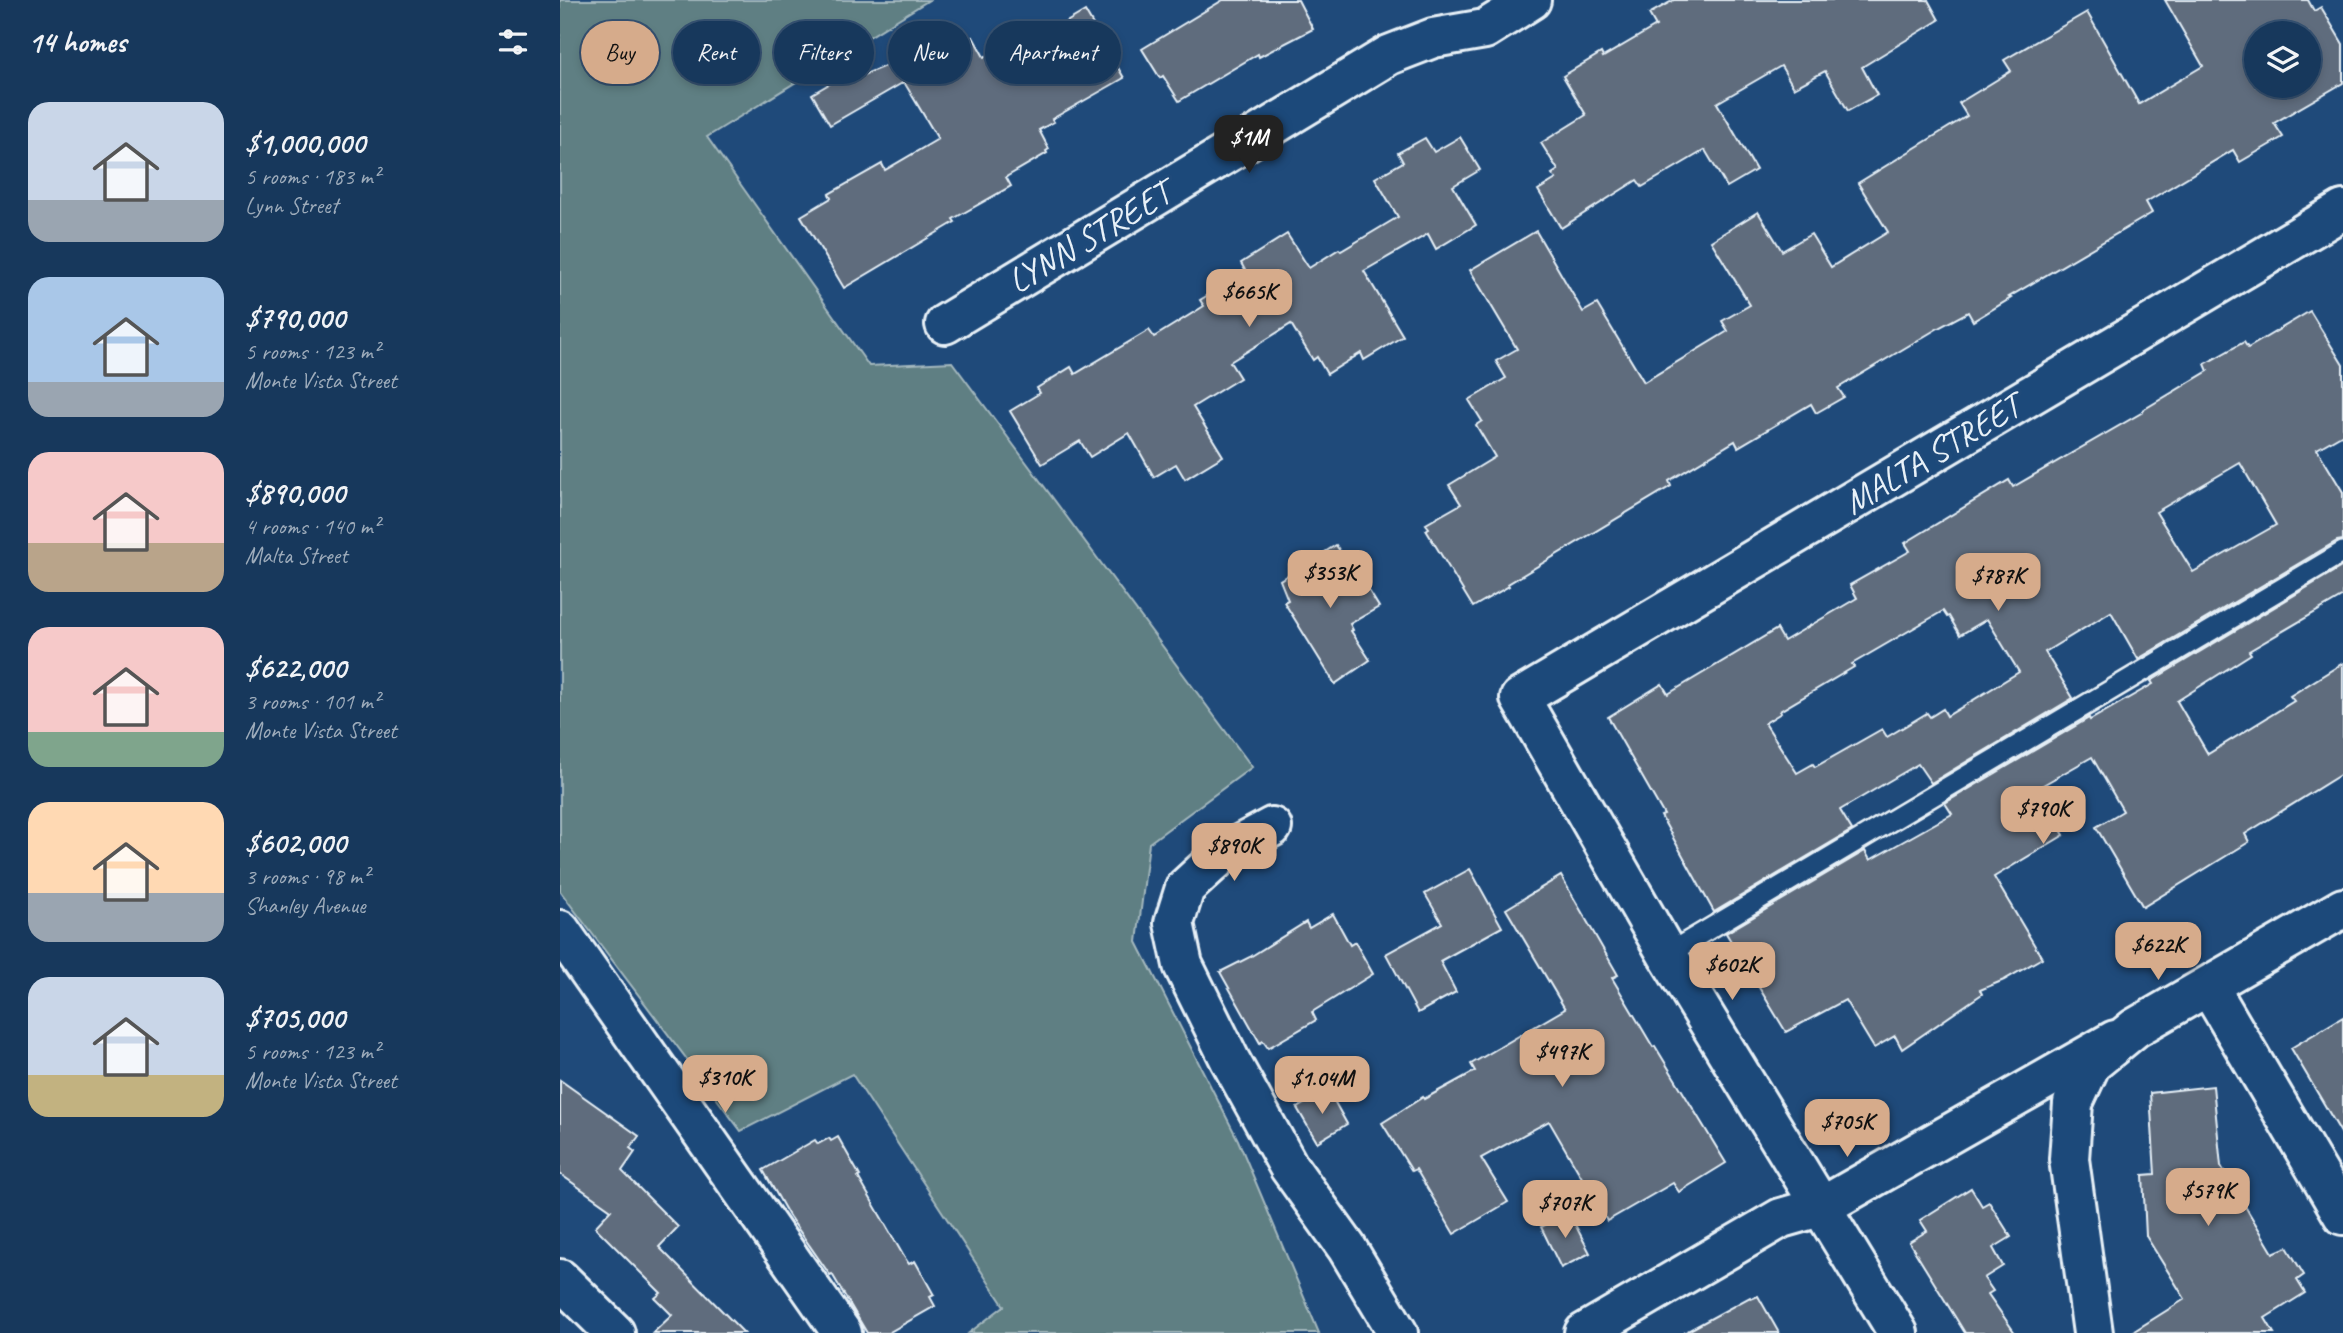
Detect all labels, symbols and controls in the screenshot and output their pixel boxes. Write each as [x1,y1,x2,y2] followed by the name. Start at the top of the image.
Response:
[581,21,659,84] chip: Buy
[673,21,760,84] chip: Rent
[774,21,874,84] chip: Filters
[888,21,971,84] chip: New
[985,21,1121,84] chip: Apartment
[2244,21,2321,98] map controls
[2244,21,2321,98] button: layers
[28,23,126,61] text: 14 homes
[494,23,532,61] icon: filters
[1215,116,1283,175] pin: $1M
[1230,123,1268,152] text: $1M
[245,124,365,162] text: $1,000,000
[84,130,168,214] icon: home
[245,162,380,191] text: 5 rooms · 183 m²
[999,166,1186,303] street label: LYNN STREET
[245,191,338,220] text: Lynn Street
[1200,270,1298,329] pin: $665K
[1222,277,1276,306] text: $665K
[245,299,345,337] text: $790,000
[84,305,168,389] icon: home
[245,337,380,366] text: 5 rooms · 123 m²
[245,366,397,395] text: Monte Vista Street
[1835,380,2035,525] street label: MALTA STREET
[245,474,345,512] text: $890,000
[84,480,168,564] icon: home
[245,512,380,541] text: 4 rooms · 140 m²
[245,541,348,570] text: Malta Street
[1281,550,1379,610] pin: $353K
[1949,554,2047,613] pin: $787K
[1304,558,1356,587] text: $353K
[1972,561,2024,590] text: $787K
[245,649,346,687] text: $622,000
[84,655,168,739] icon: home
[245,687,380,716] text: 3 rooms · 101 m²
[245,716,397,745] text: Monte Vista Street
[1994,786,2092,846] pin: $790K
[2017,794,2069,823] text: $790K
[245,824,346,862] text: $602,000
[1185,824,1283,883] pin: $890K
[84,830,168,914] icon: home
[1208,831,1260,860] text: $890K
[245,862,369,891] text: 3 rooms · 98 m²
[245,891,365,920] text: Shanley Avenue
[2109,922,2207,982] pin: $622K
[2131,930,2185,959] text: $622K
[1683,942,1781,1002] pin: $602K
[1705,950,1759,979] text: $602K
[245,999,345,1037] text: $705,000
[84,1005,168,1089] icon: home
[1513,1030,1611,1089] pin: $497K
[245,1037,380,1066] text: 5 rooms · 123 m²
[1536,1037,1588,1066] text: $497K
[676,1056,774,1115] pin: $310K
[1265,1056,1379,1116] pin: $1.04M
[698,1063,752,1092] text: $310K
[1291,1064,1353,1093] text: $1.04M
[245,1066,397,1095] text: Monte Vista Street
[1798,1100,1896,1159] pin: $705K
[1821,1107,1873,1136] text: $705K
[2159,1168,2257,1228] pin: $579K
[2182,1176,2234,1205] text: $579K
[1516,1180,1614,1240] pin: $707K
[1539,1188,1591,1217] text: $707K

